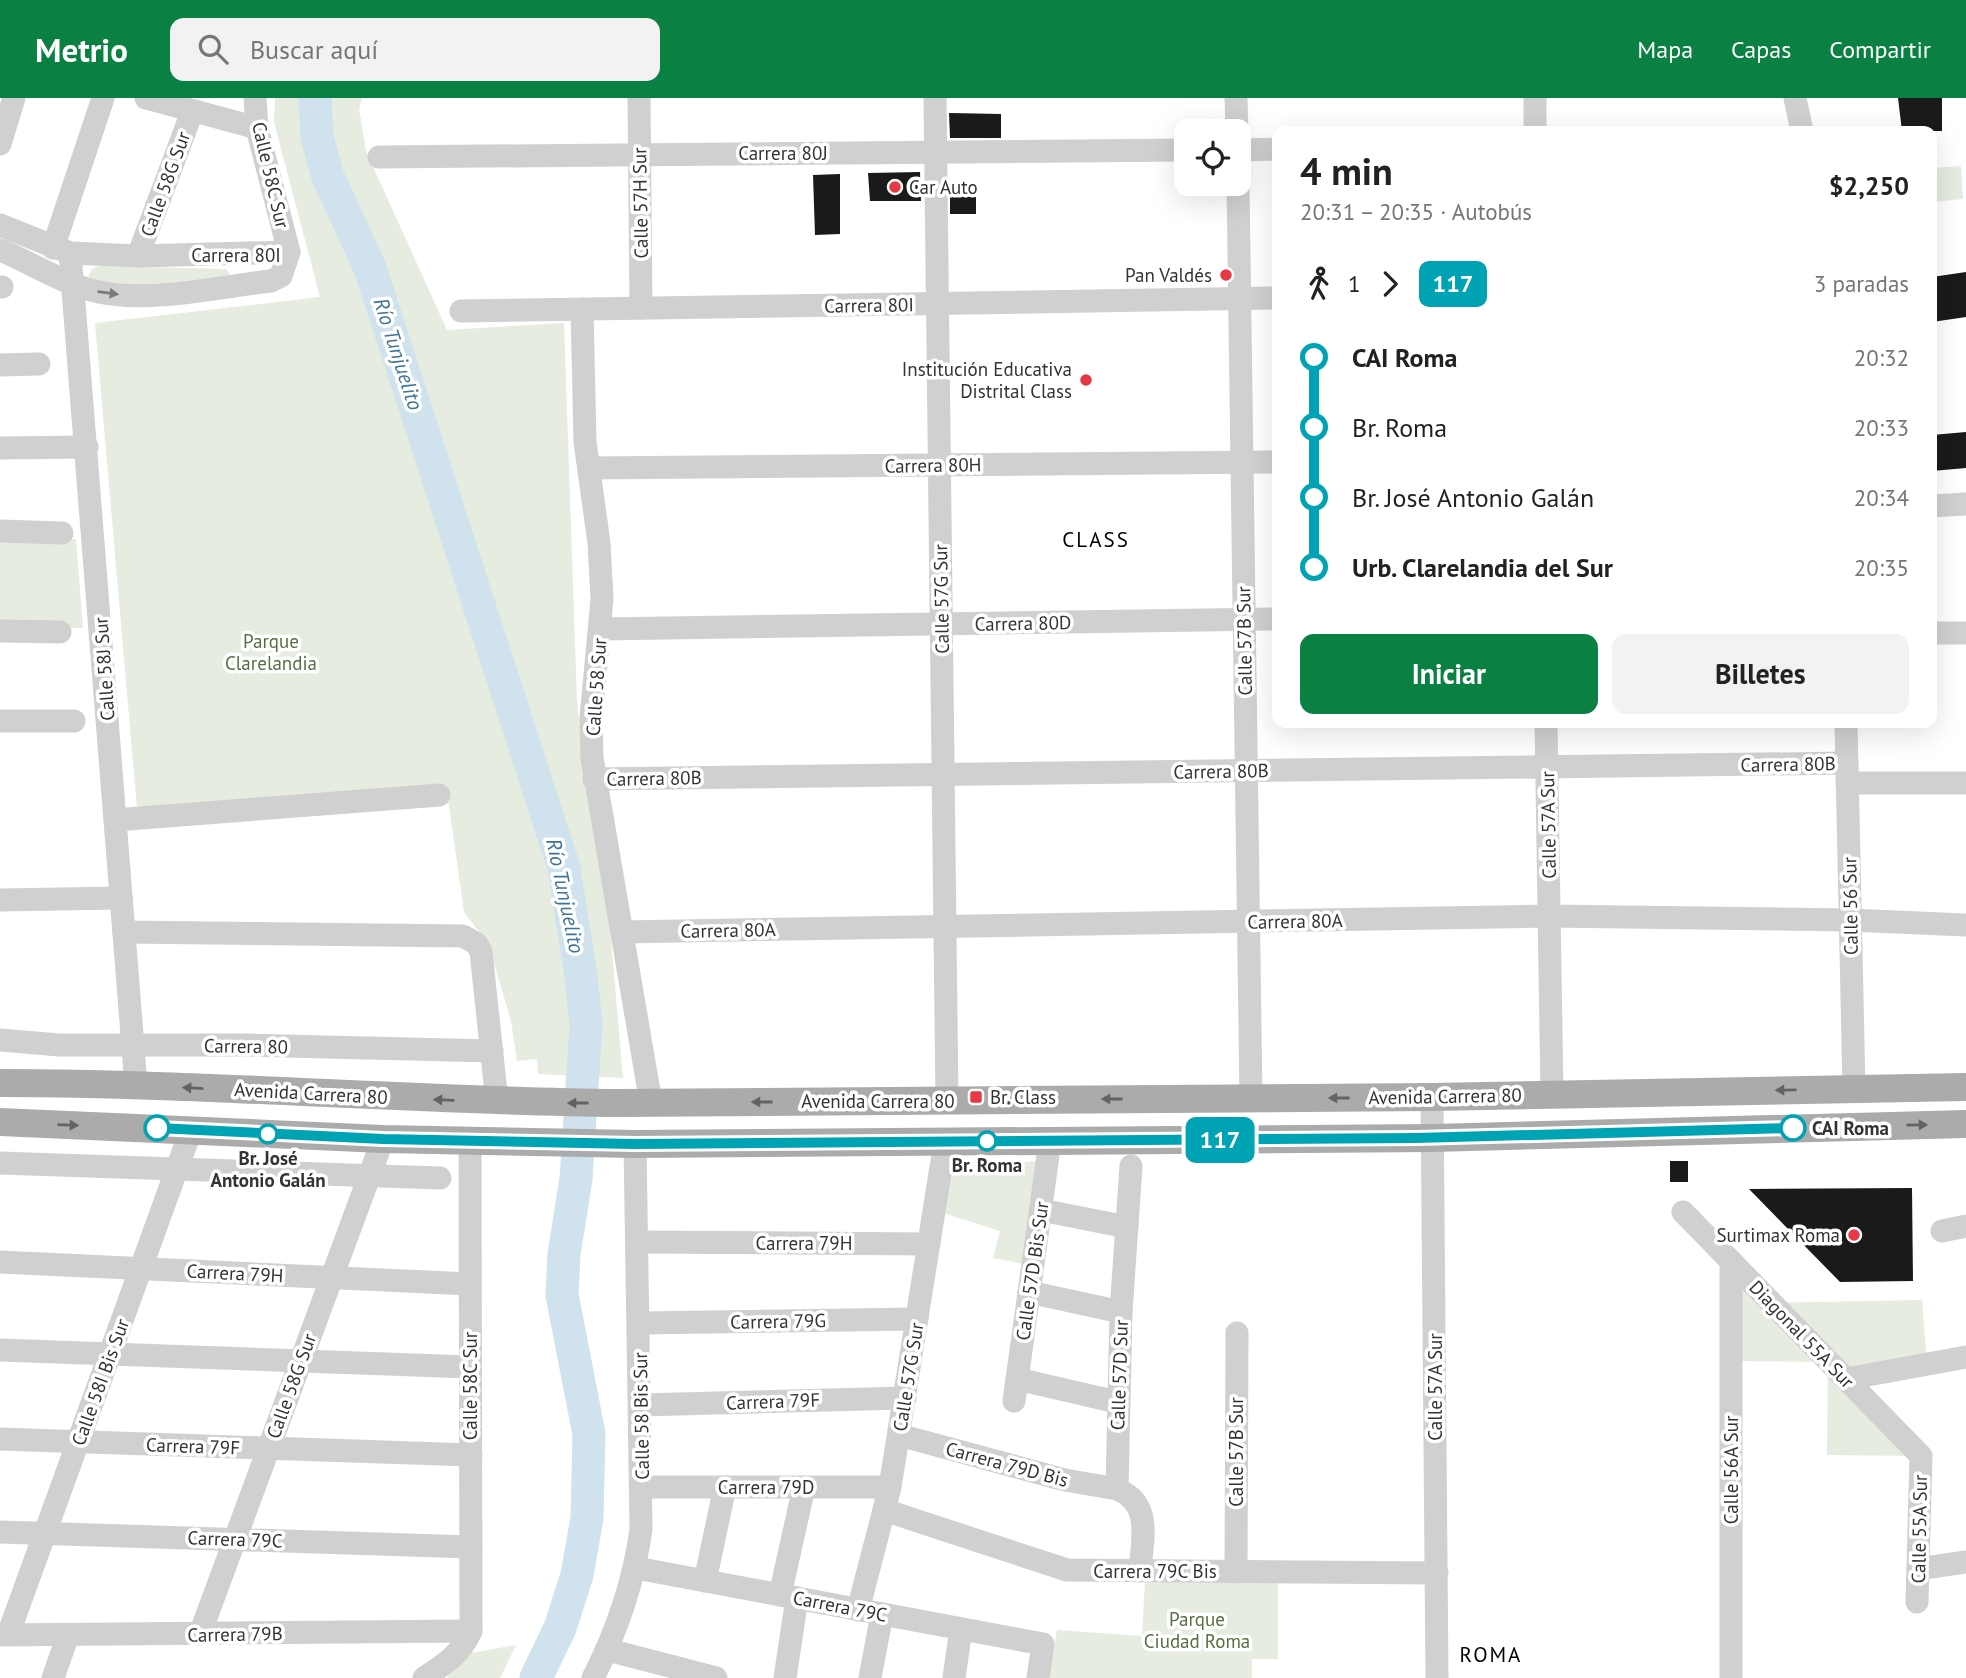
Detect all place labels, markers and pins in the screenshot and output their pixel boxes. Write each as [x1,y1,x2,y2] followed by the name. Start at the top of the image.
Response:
[909,175,978,199] place label: Car Auto
[887,179,903,195] marker: Car Auto
[1125,263,1212,287] place label: Pan Valdés
[1218,267,1234,283] marker: Pan Valdés
[902,357,1072,403] place label: Institución Educativa Distrital Class
[1078,372,1094,388] marker: Institución Educativa Distrital Class
[990,1085,1056,1109] place label: Br. Class
[968,1089,984,1105] marker: Br. Class
[144,1115,170,1141] unlabelled marker
[1780,1115,1806,1141] marker: CAI Roma
[1812,1116,1889,1140] place label: CAI Roma
[258,1124,278,1144] marker: Br. José Antonio Galán
[977,1131,997,1151] marker: Br. Roma
[210,1146,326,1192] place label: Br. José Antonio Galán
[952,1153,1022,1177] place label: Br. Roma
[1717,1223,1840,1247] place label: Surtimax Roma
[1846,1227,1862,1243] marker: Surtimax Roma

